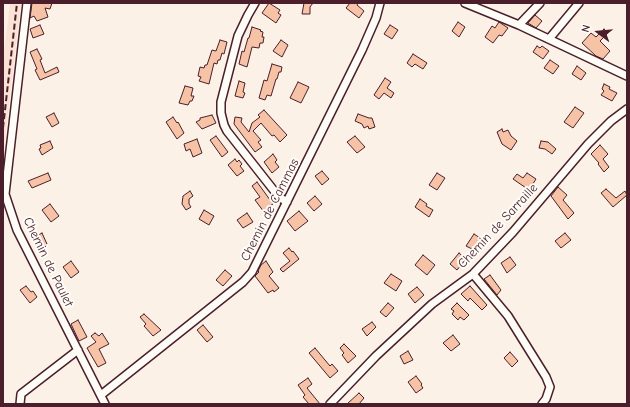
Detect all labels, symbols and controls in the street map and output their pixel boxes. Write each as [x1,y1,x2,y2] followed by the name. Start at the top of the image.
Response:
[578,12,618,52] north arrow
[579,23,593,34] text: N
[237,156,303,264] street label: Chemin de Cammas
[455,180,541,272] street label: Chemin de Sarraille
[20,215,76,309] street label: Chemin de Paulet

